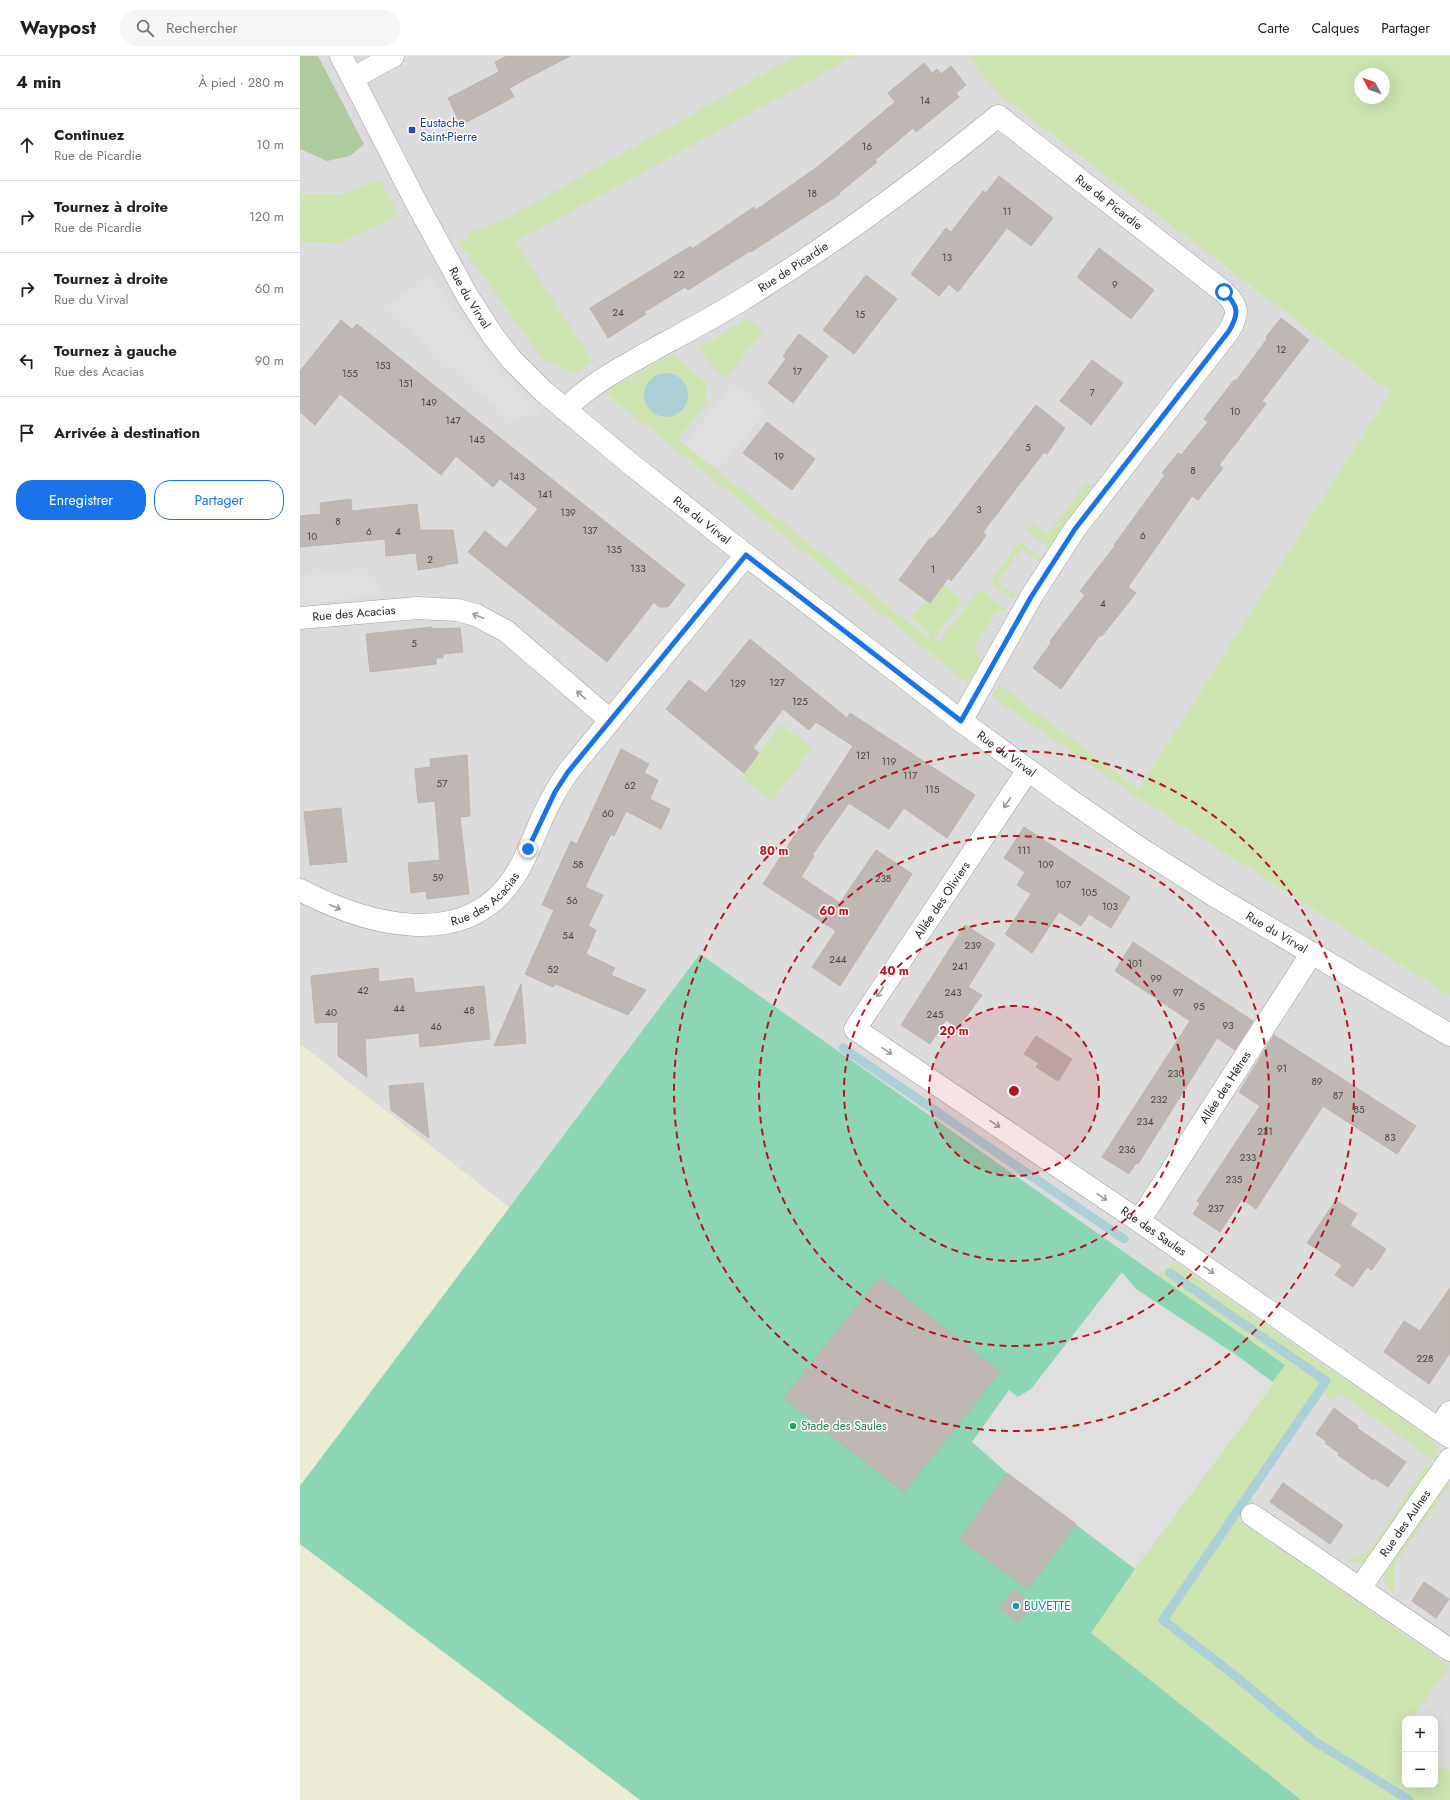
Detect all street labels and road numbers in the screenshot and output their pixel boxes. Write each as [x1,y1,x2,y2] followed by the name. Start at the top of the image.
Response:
[1071,170,1146,234] street label: Rue de Picardie
[754,237,832,297] street label: Rue de Picardie
[444,264,495,332] street label: Rue du Virval
[669,492,735,549] street label: Rue du Virval
[312,601,396,626] street label: Rue des Acacias
[973,726,1040,782] street label: Rue du Virval
[909,858,975,942] street label: Allée des Oliviers
[449,869,524,930] street label: Rue des Acacias
[1242,907,1311,958] street label: Rue du Virval
[1195,1047,1256,1127] street label: Allée des Hêtres
[1117,1202,1190,1260] street label: Rue des Saules
[1375,1486,1435,1561] street label: Rue des Aulnes

